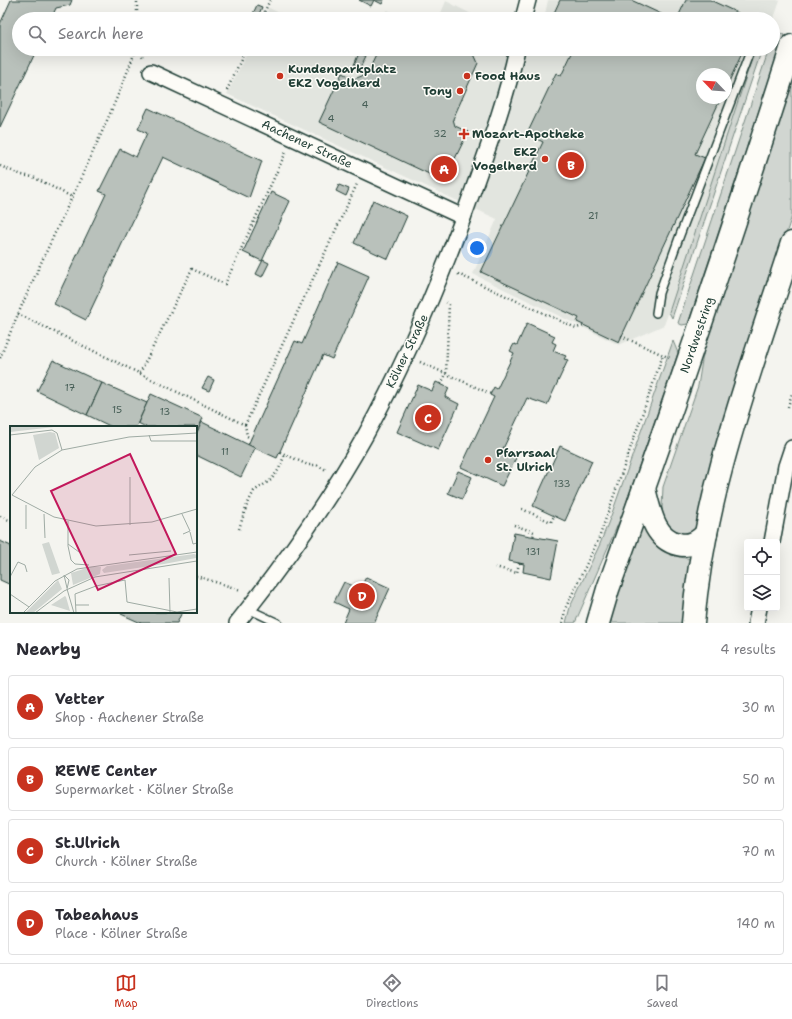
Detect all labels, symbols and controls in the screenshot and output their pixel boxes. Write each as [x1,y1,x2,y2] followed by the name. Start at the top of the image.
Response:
[12,12,780,56] search box
[26,23,48,45] icon: search
[58,24,144,44] text: Search here
[288,61,397,91] place label: Kundenparkplatz EKZ Vogelherd
[475,68,540,84] place label: Food Haus
[696,68,732,104] north arrow
[275,71,285,81] marker: Kundenparkplatz EKZ Vogelherd
[462,71,472,81] marker: Food Haus
[423,83,452,99] place label: Tony
[455,86,465,96] marker: Tony
[362,98,369,111] house number: 4
[328,112,335,125] house number: 4
[259,116,355,172] street label: Aachener Straße
[472,126,585,142] place label: Mozart-Apotheke
[433,127,447,140] house number: 32
[459,129,469,139] marker: Mozart-Apotheke
[473,144,537,174] place label: EKZ Vogelherd
[558,150,584,180] pin: B
[431,154,457,184] pin: A
[540,154,550,164] marker: EKZ Vogelherd
[588,209,598,222] house number: 21
[467,238,487,258] your location
[676,295,718,375] street label: Nordwestring
[382,311,432,391] street label: Kölner Straße
[65,381,75,394] house number: 17
[112,403,122,416] house number: 15
[415,403,441,433] pin: C
[160,405,170,418] house number: 13
[10,426,197,613] inset map
[221,445,229,458] house number: 11
[496,445,555,475] place label: Pfarrsaal St. Ulrich
[483,455,493,465] marker: Pfarrsaal St. Ulrich
[553,477,571,490] house number: 133
[744,539,780,611] map controls
[744,539,780,575] button: locate
[526,545,540,558] house number: 131
[744,575,780,611] button: layers
[349,581,375,611] pin: D
[16,638,81,660] text: Nearby
[720,641,776,658] text: 4 results
[55,689,105,709] text: Vetter
[25,699,35,716] text: A
[741,699,775,716] text: 30 m
[55,709,204,726] text: Shop · Aachener Straße
[55,761,157,781] text: REWE Center
[26,771,34,788] text: B
[742,771,775,788] text: 50 m
[55,781,234,798] text: Supermarket · Kölner Straße
[55,833,120,853] text: St.Ulrich
[26,843,34,860] text: C
[741,843,775,860] text: 70 m
[55,853,198,870] text: Church · Kölner Straße
[55,905,139,925] text: Tabeahaus
[25,915,35,932] text: D
[736,915,775,932] text: 140 m
[55,925,188,942] text: Place · Kölner Straße
[114,972,138,1011] tab: Map
[366,972,418,1011] tab: Directions
[647,972,678,1011] tab: Saved

